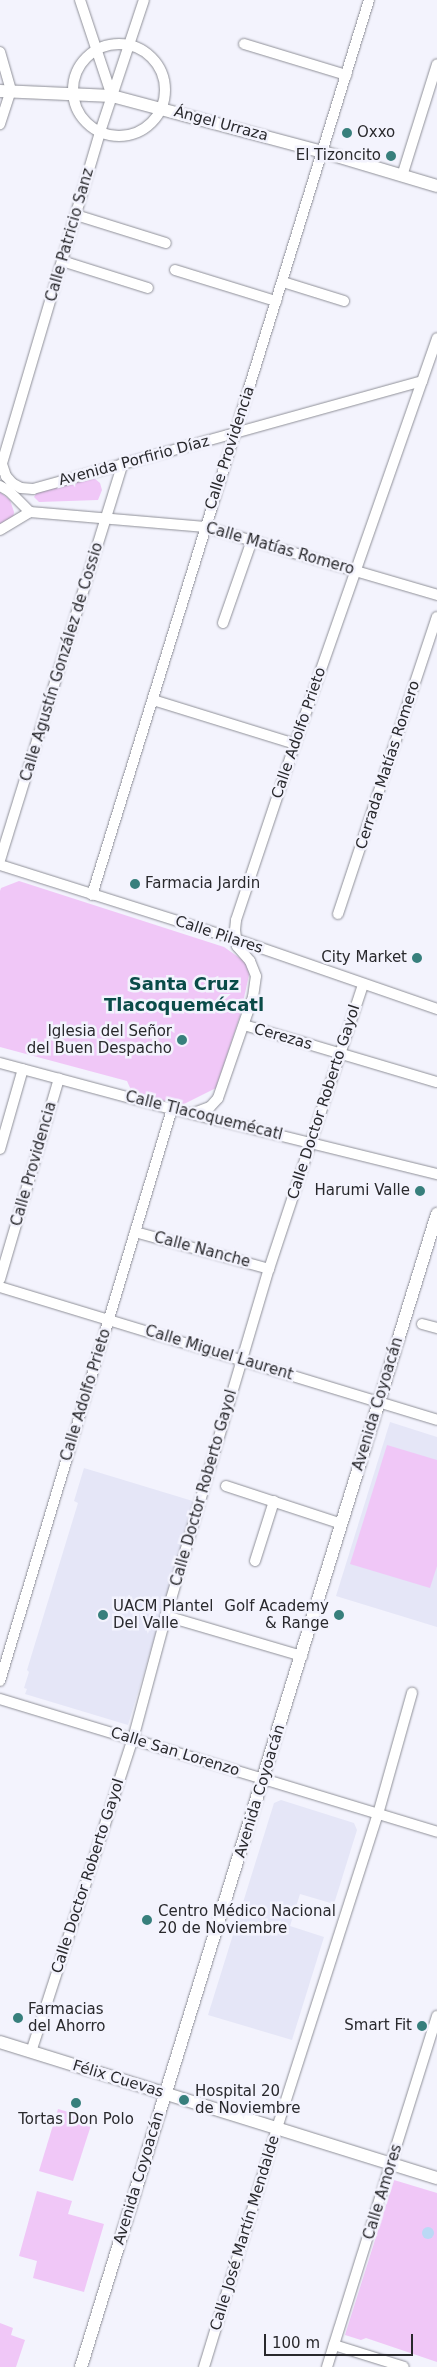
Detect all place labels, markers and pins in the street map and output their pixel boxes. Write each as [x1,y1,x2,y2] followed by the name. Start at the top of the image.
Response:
[357,124,395,142] place label: Oxxo
[341,127,353,139] marker: Oxxo
[296,147,381,165] place label: El Tizoncito
[385,150,397,162] marker: El Tizoncito
[145,875,260,893] place label: Farmacia Jardin
[129,878,141,890] marker: Farmacia Jardin
[321,949,407,967] place label: City Market
[411,952,423,964] marker: City Market
[27,1022,172,1057] place label: Iglesia del Señor del Buen Despacho
[176,1034,188,1046] marker: Iglesia del Señor del Buen Despacho
[314,1182,410,1200] place label: Harumi Valle
[414,1185,426,1197] marker: Harumi Valle
[113,1597,213,1632] place label: UACM Plantel Del Valle
[224,1597,329,1632] place label: Golf Academy & Range
[97,1609,109,1621] marker: UACM Plantel Del Valle
[333,1609,345,1621] marker: Golf Academy & Range
[158,1902,336,1937] place label: Centro Médico Nacional 20 de Noviembre
[140,1913,154,1927] marker: Centro Médico Nacional 20 de Noviembre
[28,2000,106,2035] place label: Farmacias del Ahorro
[12,2012,24,2024] marker: Farmacias del Ahorro
[344,2017,412,2035] place label: Smart Fit
[416,2020,428,2032] marker: Smart Fit
[195,2082,300,2117] place label: Hospital 20 de Noviembre
[177,2093,191,2107] marker: Hospital 20 de Noviembre
[70,2097,82,2109] marker: Tortas Don Polo
[18,2111,134,2129] place label: Tortas Don Polo

